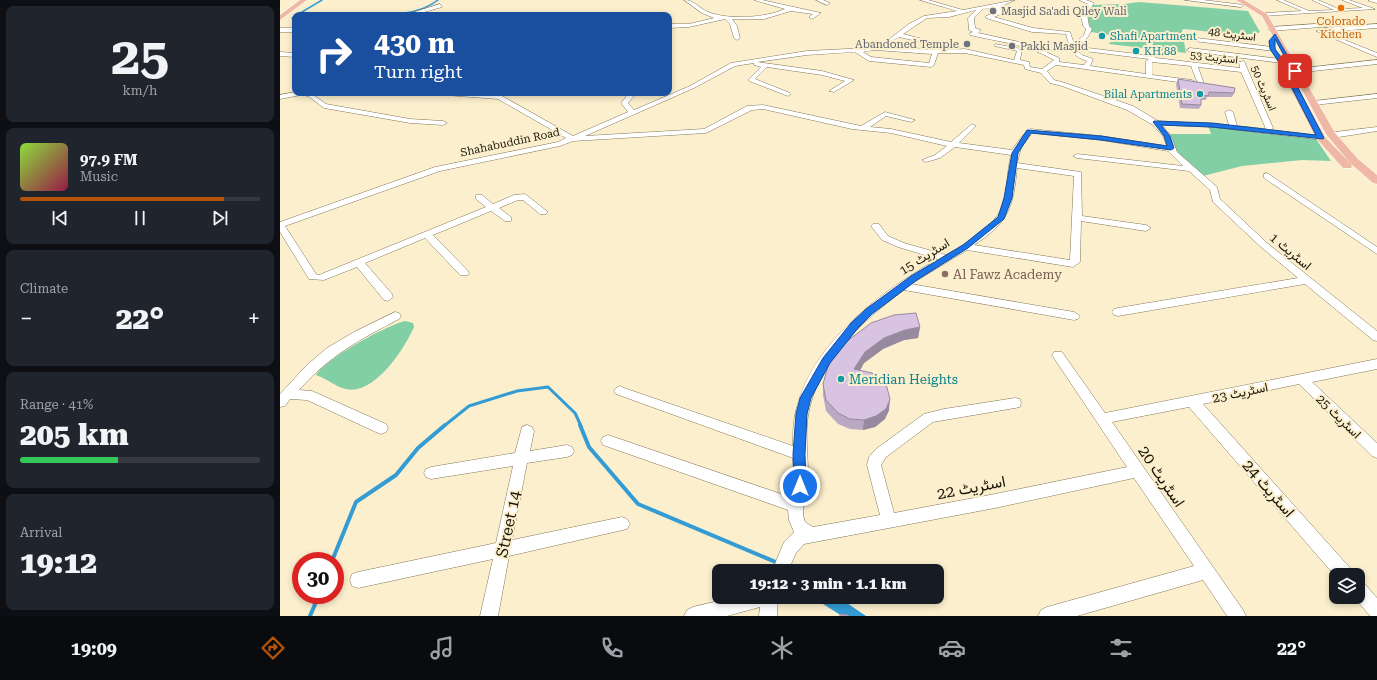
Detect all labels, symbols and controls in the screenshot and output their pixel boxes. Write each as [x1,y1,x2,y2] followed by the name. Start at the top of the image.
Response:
[1336,3,1346,13] marker: Colorado Kitchen
[1001,5,1127,18] place label: Masjid Sa'adi Qiley Wali
[988,6,998,16] marker: Masjid Sa'adi Qiley Wali
[1317,15,1366,41] place label: Colorado Kitchen
[1207,25,1257,44] street label: اسٹریٹ 48
[111,26,169,87] text: 25
[374,27,455,60] text: 430 m
[308,28,360,80] icon: right
[1110,30,1197,43] place label: Shafi Apartment
[1097,31,1107,41] marker: Shafi Apartment
[855,38,959,51] place label: Abandoned Temple
[962,39,972,49] marker: Abandoned Temple
[1020,40,1088,53] place label: Pakki Masjid
[1007,41,1017,51] marker: Pakki Masjid
[1144,45,1176,58] place label: KH.88
[1131,46,1141,56] marker: KH.88
[1189,49,1238,66] street label: اسٹریٹ 53
[1278,54,1312,88] pin
[1284,60,1306,82] icon: arrive
[374,61,462,82] text: Turn right
[1248,64,1279,113] street label: اسٹریٹ 50
[123,83,157,98] text: km/h
[1104,88,1192,101] place label: Bilal Apartments
[1195,89,1205,99] marker: Bilal Apartments
[459,126,561,159] street label: Shahabuddin Road
[80,151,137,169] text: 97.9 FM
[80,169,118,184] text: Music
[49,207,71,229] icon: previous
[129,207,151,229] icon: pause
[209,207,231,229] icon: next
[1266,230,1314,274] street label: اسٹریٹ 1
[896,235,953,279] street label: اسٹریٹ 15
[953,267,1062,282] place label: Al Fawz Academy
[940,269,950,279] marker: Al Fawz Academy
[20,281,68,296] text: Climate
[116,301,164,336] text: 22°
[20,306,32,331] text: −
[248,306,260,331] text: +
[849,372,958,387] place label: Meridian Heights
[836,374,846,384] marker: Meridian Heights
[1211,379,1270,407] street label: اسٹریٹ 23
[1312,391,1364,442] street label: اسٹریٹ 25
[20,397,93,412] text: Range · 41%
[20,417,129,452] text: 205 km
[1133,442,1189,511] street label: اسٹریٹ 20
[1238,456,1299,522] street label: اسٹریٹ 24
[779,465,821,507] position arrow
[935,472,1007,504] street label: اسٹریٹ 22
[492,489,525,559] street label: Street 14
[20,525,62,540] text: Arrival
[20,545,97,580] text: 19:12
[292,552,344,604] speed limit sign: 30
[1329,568,1365,604] map controls
[1329,568,1365,604] button: layers
[750,575,906,593] text: 19:12 · 3 min · 1.1 km
[259,634,287,662] icon: directions
[428,634,456,662] icon: music
[598,634,626,662] icon: phone
[768,634,796,662] icon: climate
[938,634,966,662] icon: car
[1107,634,1135,662] icon: filters
[71,638,117,659] text: 19:09
[1277,638,1306,659] text: 22°

